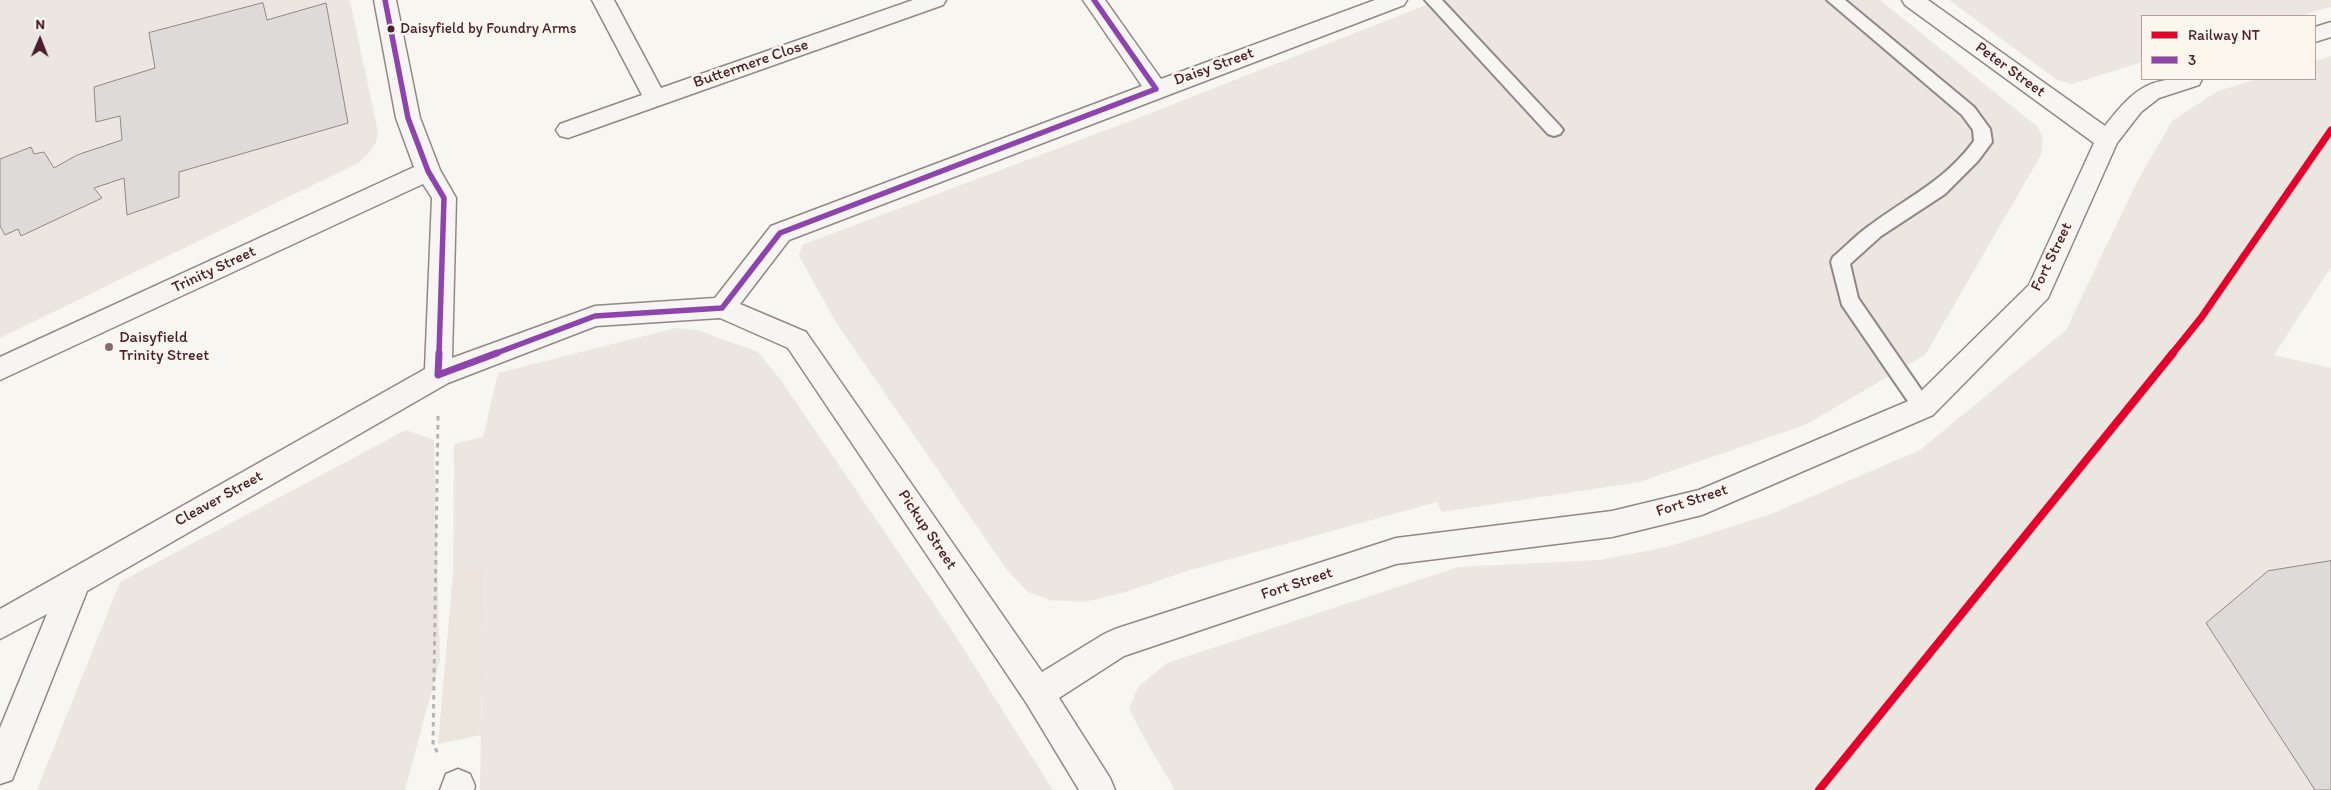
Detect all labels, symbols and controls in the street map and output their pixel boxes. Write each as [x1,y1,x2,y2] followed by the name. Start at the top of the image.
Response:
[15,15,65,65] north arrow
[2141,15,2316,80] legend
[35,16,45,33] text: N
[400,20,576,38] place label: Daisyfield by Foundry Arms
[386,24,396,34] marker: Daisyfield by Foundry Arms
[2188,26,2260,44] text: Railway NT
[691,35,811,93] street label: Buttermere Close
[1971,38,2049,102] street label: Peter Street
[1171,44,1257,90] street label: Daisy Street
[2188,51,2196,69] text: 3
[2027,219,2077,295] street label: Fort Street
[169,242,259,298] street label: Trinity Street
[119,328,209,366] place label: Daisyfield Trinity Street
[103,341,115,353] marker: Daisyfield Trinity Street
[172,467,266,531] street label: Cleaver Street
[1654,480,1730,522] street label: Fort Street
[893,487,961,573] street label: Pickup Street
[1259,563,1335,605] street label: Fort Street

